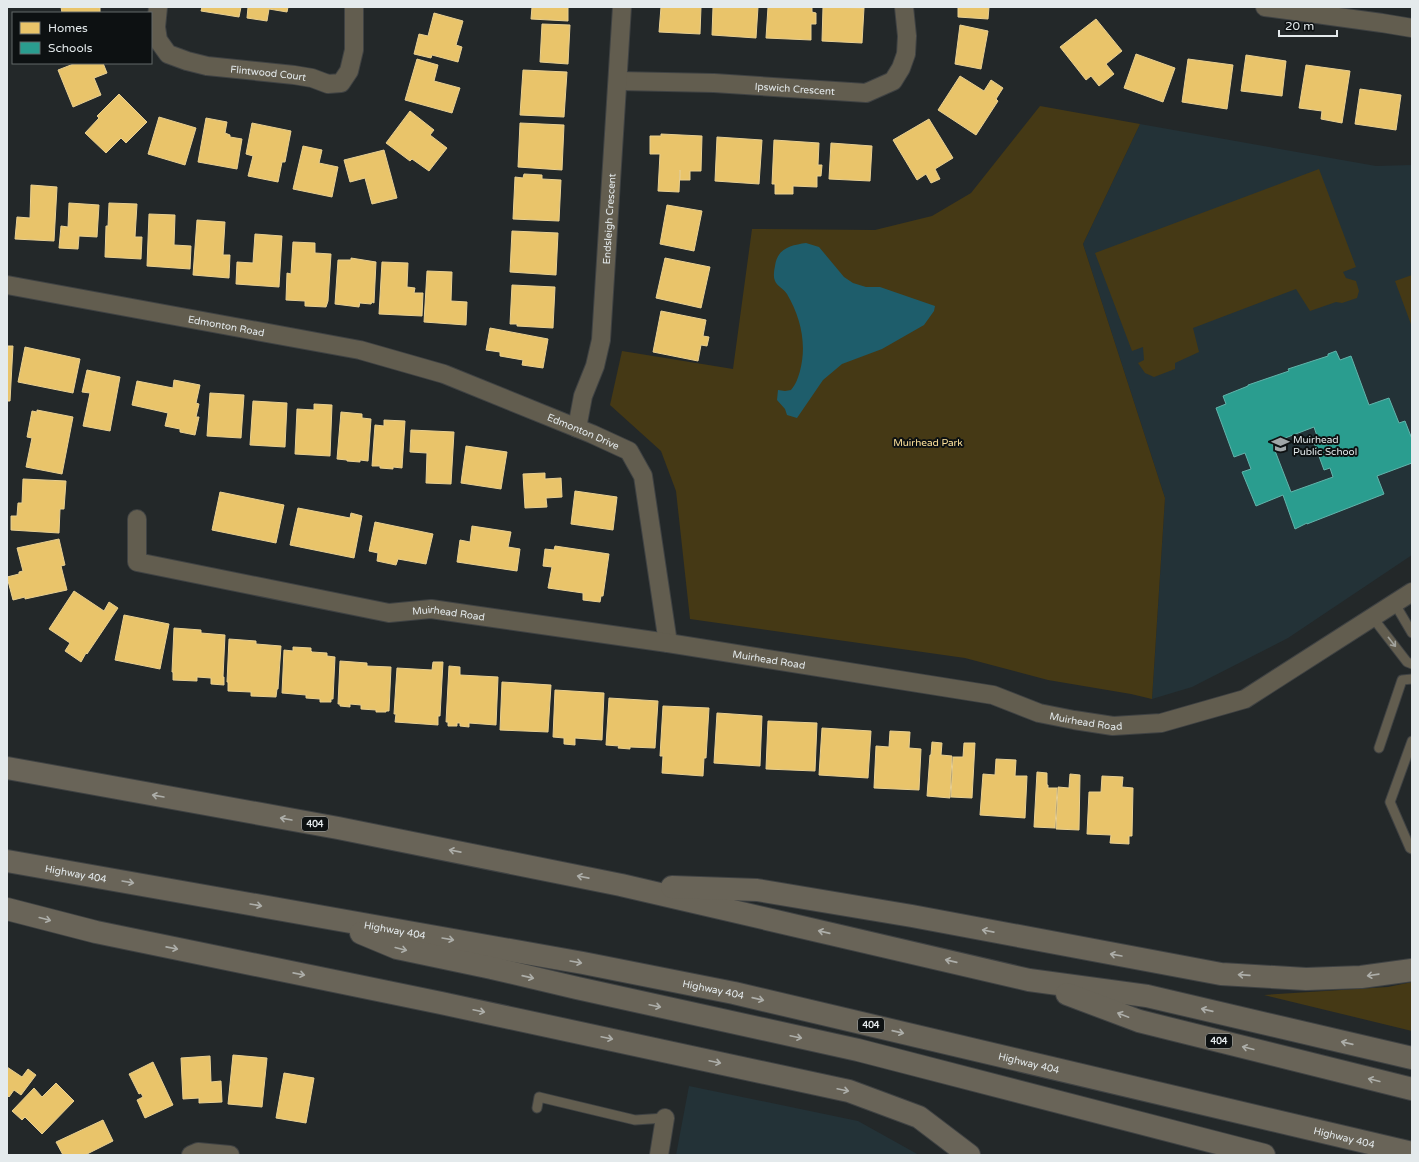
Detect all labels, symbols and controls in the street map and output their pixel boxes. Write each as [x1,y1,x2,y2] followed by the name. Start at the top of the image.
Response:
[12,12,152,64] legend
[1279,12,1337,38] scale bar
[1285,19,1314,33] text: 20 m
[48,21,88,35] text: Homes
[48,41,93,55] text: Schools
[230,63,307,84] street label: Flintwood Court
[754,81,835,98] street label: Ipswich Crescent
[601,173,619,265] street label: Endsleigh Crescent
[187,313,265,339] street label: Edmonton Road
[545,412,621,453] street label: Edmonton Drive
[1293,434,1357,458] place label: Muirhead Public School
[1270,435,1290,455] school or university icon: Muirhead Public School
[893,437,963,449] park label: Muirhead Park
[412,604,486,624] street label: Muirhead Road
[1387,637,1396,648] one-way arrow
[732,648,806,672] street label: Muirhead Road
[1048,710,1123,733] street label: Muirhead Road
[152,791,165,799] one-way arrow
[280,814,293,822] one-way arrow
[302,817,328,831] road number: 404
[449,847,462,855] one-way arrow
[44,863,108,886] street label: Highway 404
[577,873,590,881] one-way arrow
[121,878,134,886] one-way arrow
[249,901,262,909] one-way arrow
[38,916,51,923] one-way arrow
[363,919,427,942] street label: Highway 404
[982,926,995,934] one-way arrow
[818,927,831,935] one-way arrow
[441,936,454,944] one-way arrow
[165,944,178,952] one-way arrow
[394,946,407,953] one-way arrow
[1109,950,1122,958] one-way arrow
[944,957,957,965] one-way arrow
[569,958,582,966] one-way arrow
[292,970,305,978] one-way arrow
[1367,971,1380,979] one-way arrow
[1238,972,1251,979] one-way arrow
[521,973,534,981] one-way arrow
[681,978,745,1002] street label: Highway 404
[751,995,764,1003] one-way arrow
[648,1002,661,1010] one-way arrow
[1200,1006,1213,1013] one-way arrow
[473,1007,486,1015] one-way arrow
[1117,1010,1129,1018] one-way arrow
[858,1018,884,1032] road number: 404
[892,1028,905,1036] one-way arrow
[789,1033,802,1041] one-way arrow
[1206,1034,1232,1048] road number: 404
[600,1035,613,1043] one-way arrow
[1341,1039,1354,1046] one-way arrow
[1242,1044,1255,1052] one-way arrow
[997,1051,1061,1077] street label: Highway 404
[709,1059,722,1067] one-way arrow
[1368,1076,1381,1083] one-way arrow
[836,1086,849,1094] one-way arrow
[1312,1125,1376,1151] street label: Highway 404

